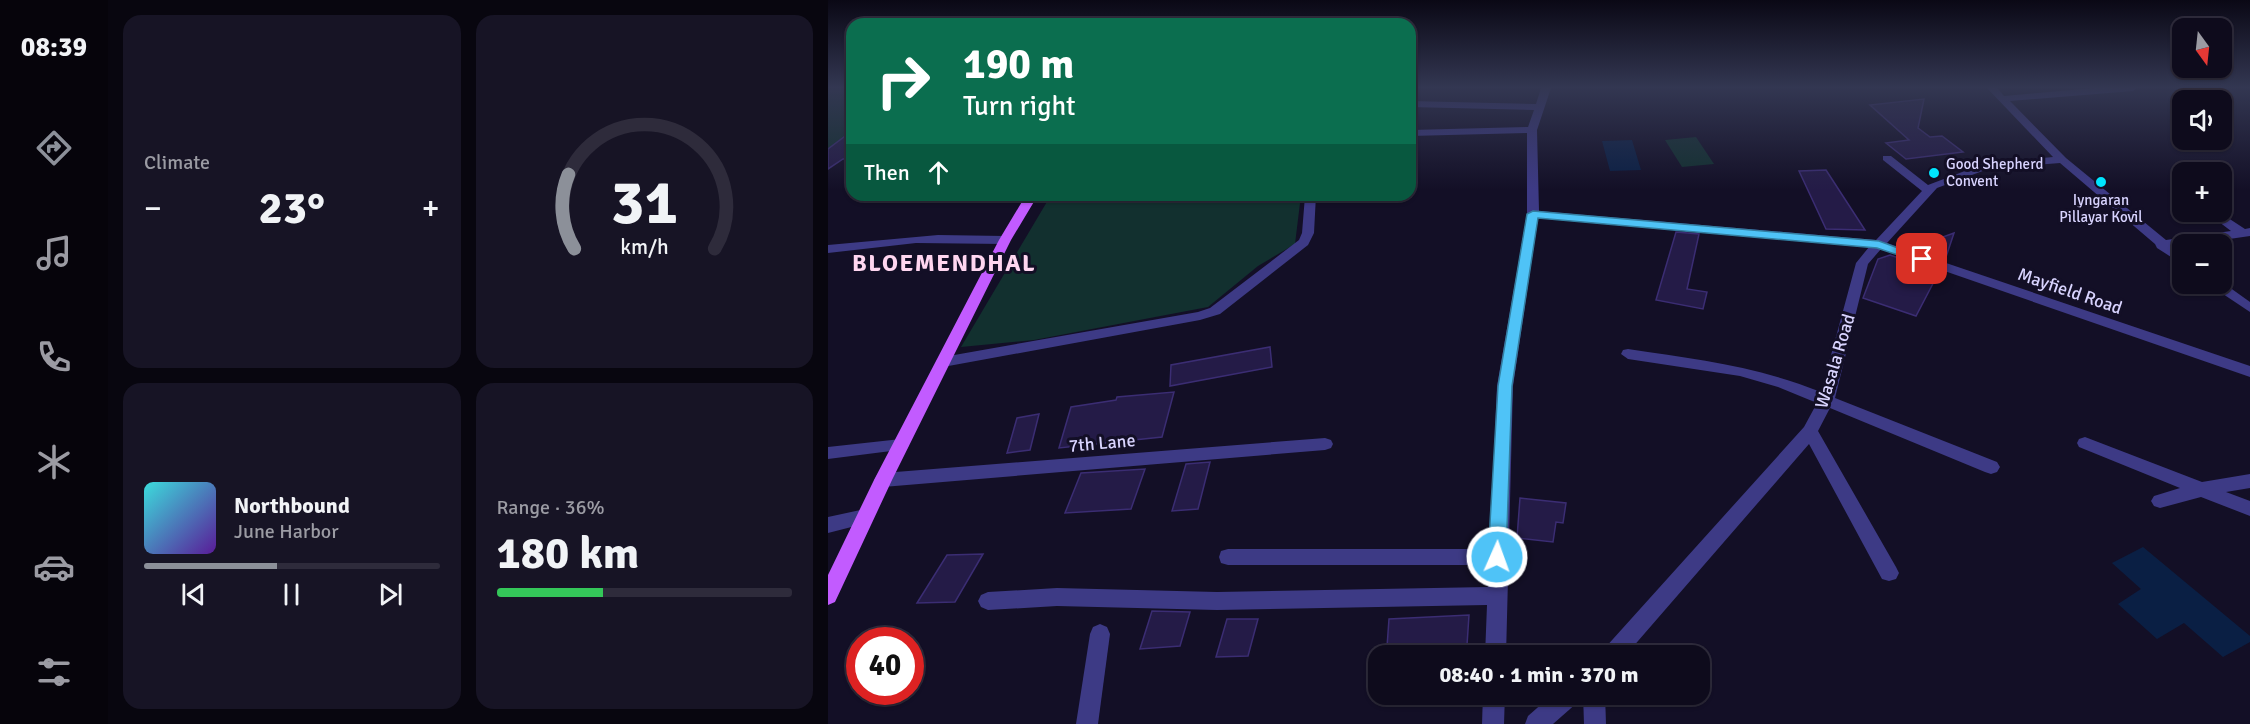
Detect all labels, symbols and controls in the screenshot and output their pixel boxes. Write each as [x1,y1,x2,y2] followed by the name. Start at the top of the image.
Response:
[2172,18,2232,78] north arrow
[2172,18,2232,294] map controls
[21,31,87,64] text: 08:39
[963,39,1074,90] text: 190 m
[864,42,942,120] icon: right
[963,90,1076,123] text: Turn right
[2172,90,2232,150] button: sound
[33,127,75,169] icon: directions
[144,150,210,175] text: Climate
[1946,155,2044,190] place label: Good Shepherd Convent
[922,156,955,189] icon: ahead
[864,159,910,186] text: Then
[2172,162,2232,222] button: +
[611,164,678,241] text: 31
[1927,166,1941,180] marker: Good Shepherd Convent
[2094,175,2108,189] marker: Iyngaran Pillayar Kovil
[258,181,325,236] text: 23°
[144,188,162,229] text: −
[422,188,439,229] text: +
[2059,191,2143,226] place label: Iyngaran Pillayar Kovil
[33,232,75,274] icon: music
[1896,233,1947,284] pin
[620,234,669,260] text: km/h
[2172,234,2232,294] button: −
[1905,242,1938,275] icon: arrive
[852,248,1036,278] district label: BLOEMENDHAL
[2015,263,2125,319] street label: Mayfield Road
[1810,311,1860,411] street label: Wasala Road
[33,336,75,378] icon: phone
[1068,429,1136,457] street label: 7th Lane
[33,441,75,483] icon: climate
[234,492,350,519] text: Northbound
[497,495,605,520] text: Range · 36%
[234,519,339,544] text: June Harbor
[1465,525,1529,589] position arrow
[497,526,639,581] text: 180 km
[33,546,75,588] icon: car
[177,578,210,611] icon: previous
[275,578,308,611] icon: pause
[374,578,407,611] icon: next
[846,627,924,705] speed limit sign: 40
[33,651,75,693] icon: filters
[1439,661,1639,688] text: 08:40 · 1 min · 370 m

